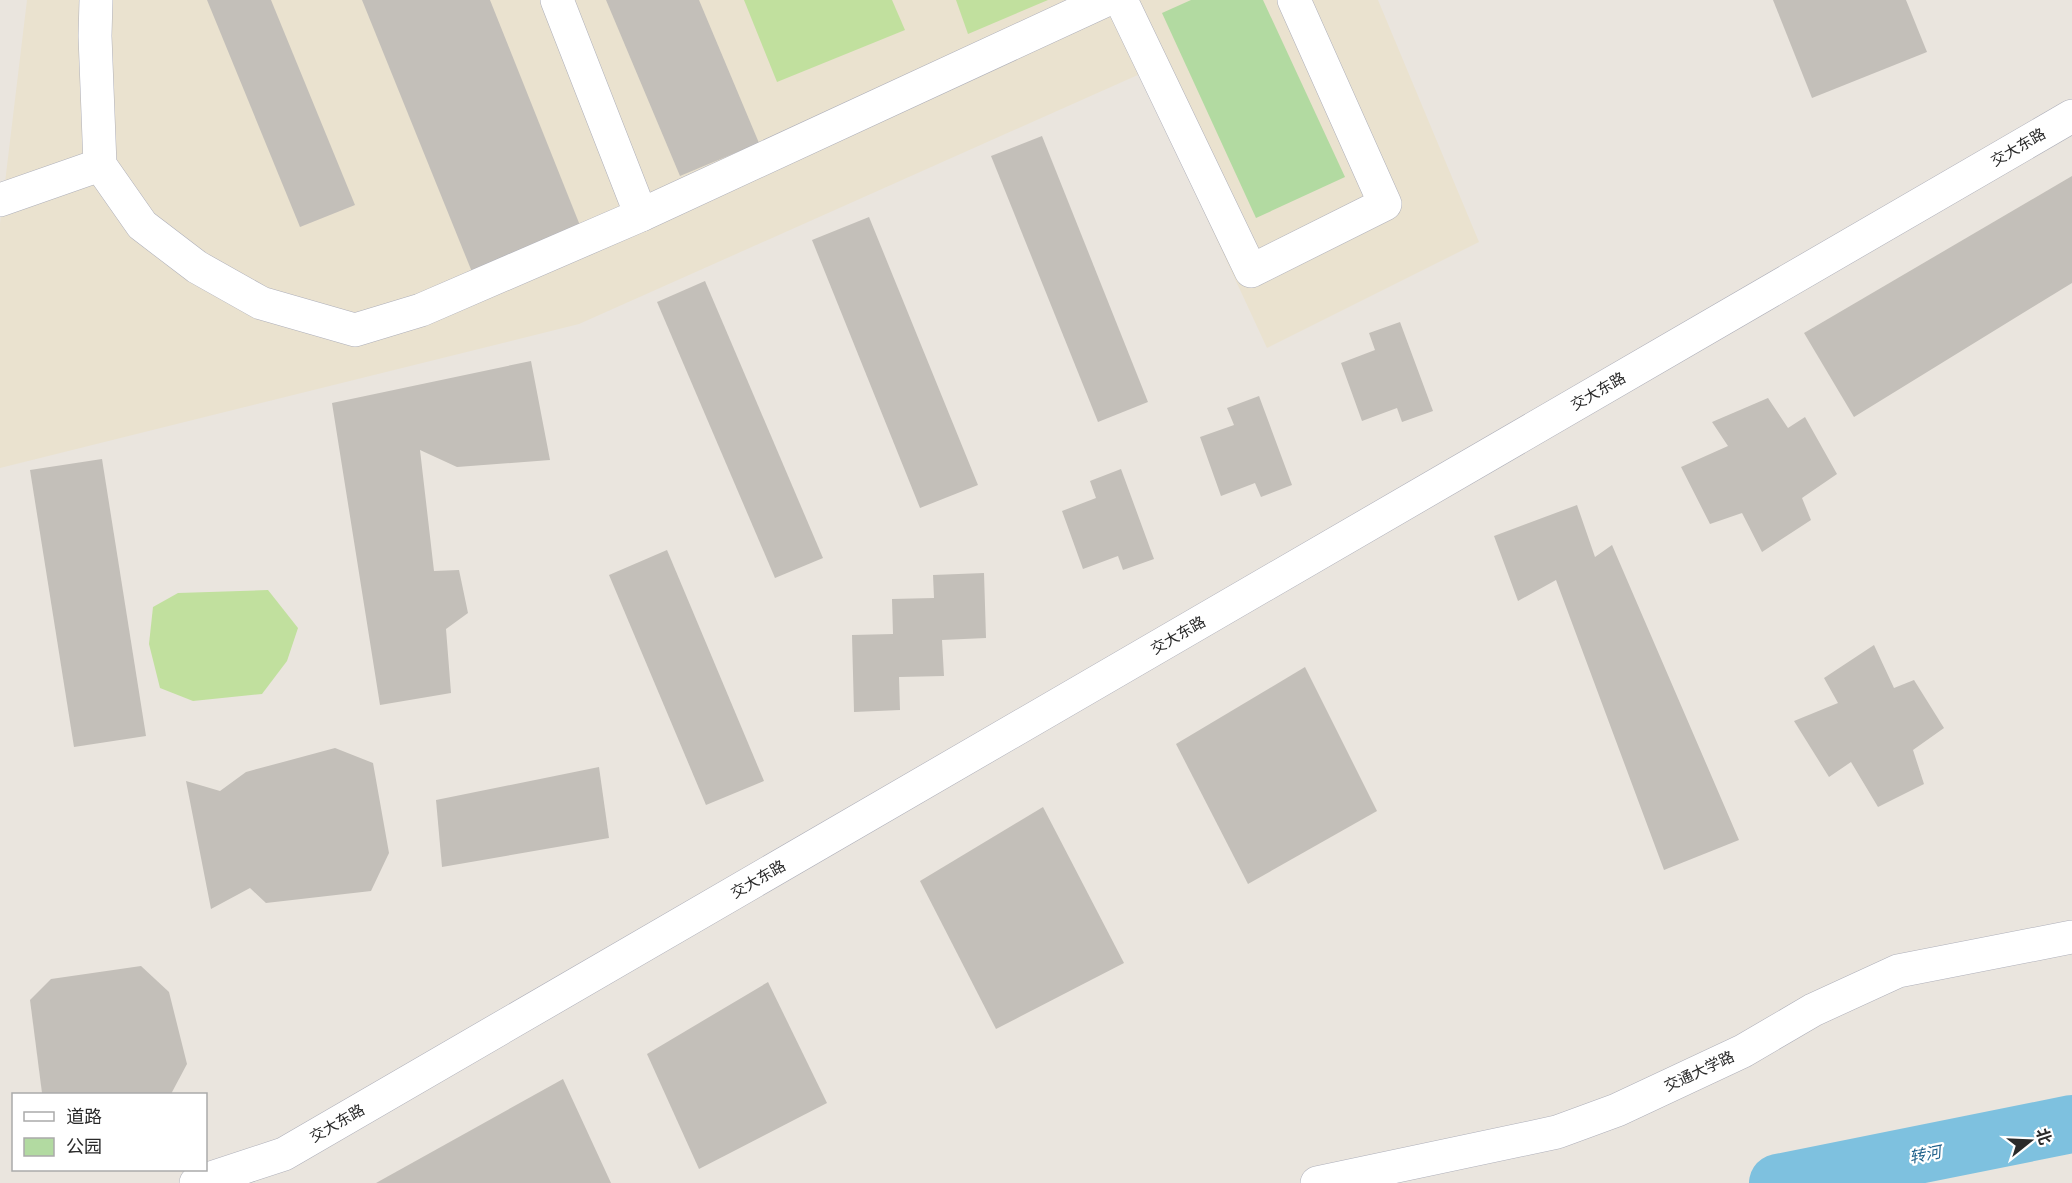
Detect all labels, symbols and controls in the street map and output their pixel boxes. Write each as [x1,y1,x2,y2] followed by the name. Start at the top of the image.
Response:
[1987,124,2049,170] street label: 交大东路
[1567,368,1629,414] street label: 交大东路
[1147,612,1209,658] street label: 交大东路
[727,856,789,902] street label: 交大东路
[1661,1047,1737,1095] street label: 交通大学路
[12,1093,207,1171] legend
[306,1100,368,1146] street label: 交大东路
[66,1106,102,1127] text: 道路
[2000,1111,2060,1171] north arrow
[2032,1126,2056,1147] text: 北
[66,1136,102,1157] text: 公园
[1907,1141,1946,1167] water label: 转河

